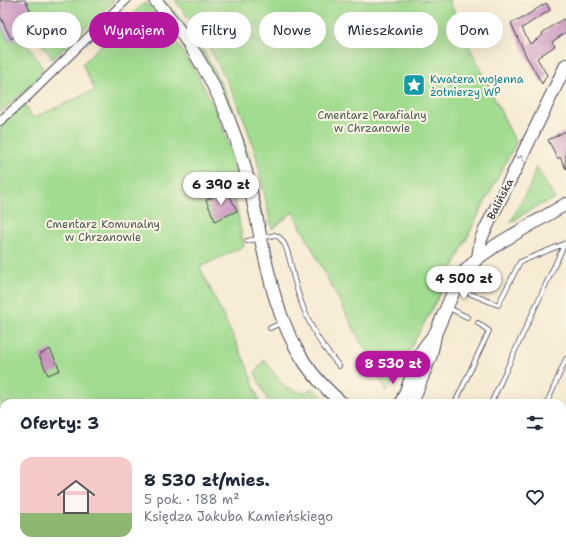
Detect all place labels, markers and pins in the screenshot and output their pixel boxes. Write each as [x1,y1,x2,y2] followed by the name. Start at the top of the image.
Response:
[401,72,427,98] place icon: Kwatera wojenna żołnierzy WP
[430,72,524,100] place label: Kwatera wojenna żołnierzy WP
[180,172,262,206] pin: 6 390 zł
[423,266,505,300] pin: 4 500 zł
[352,351,434,385] pin: 8 530 zł

